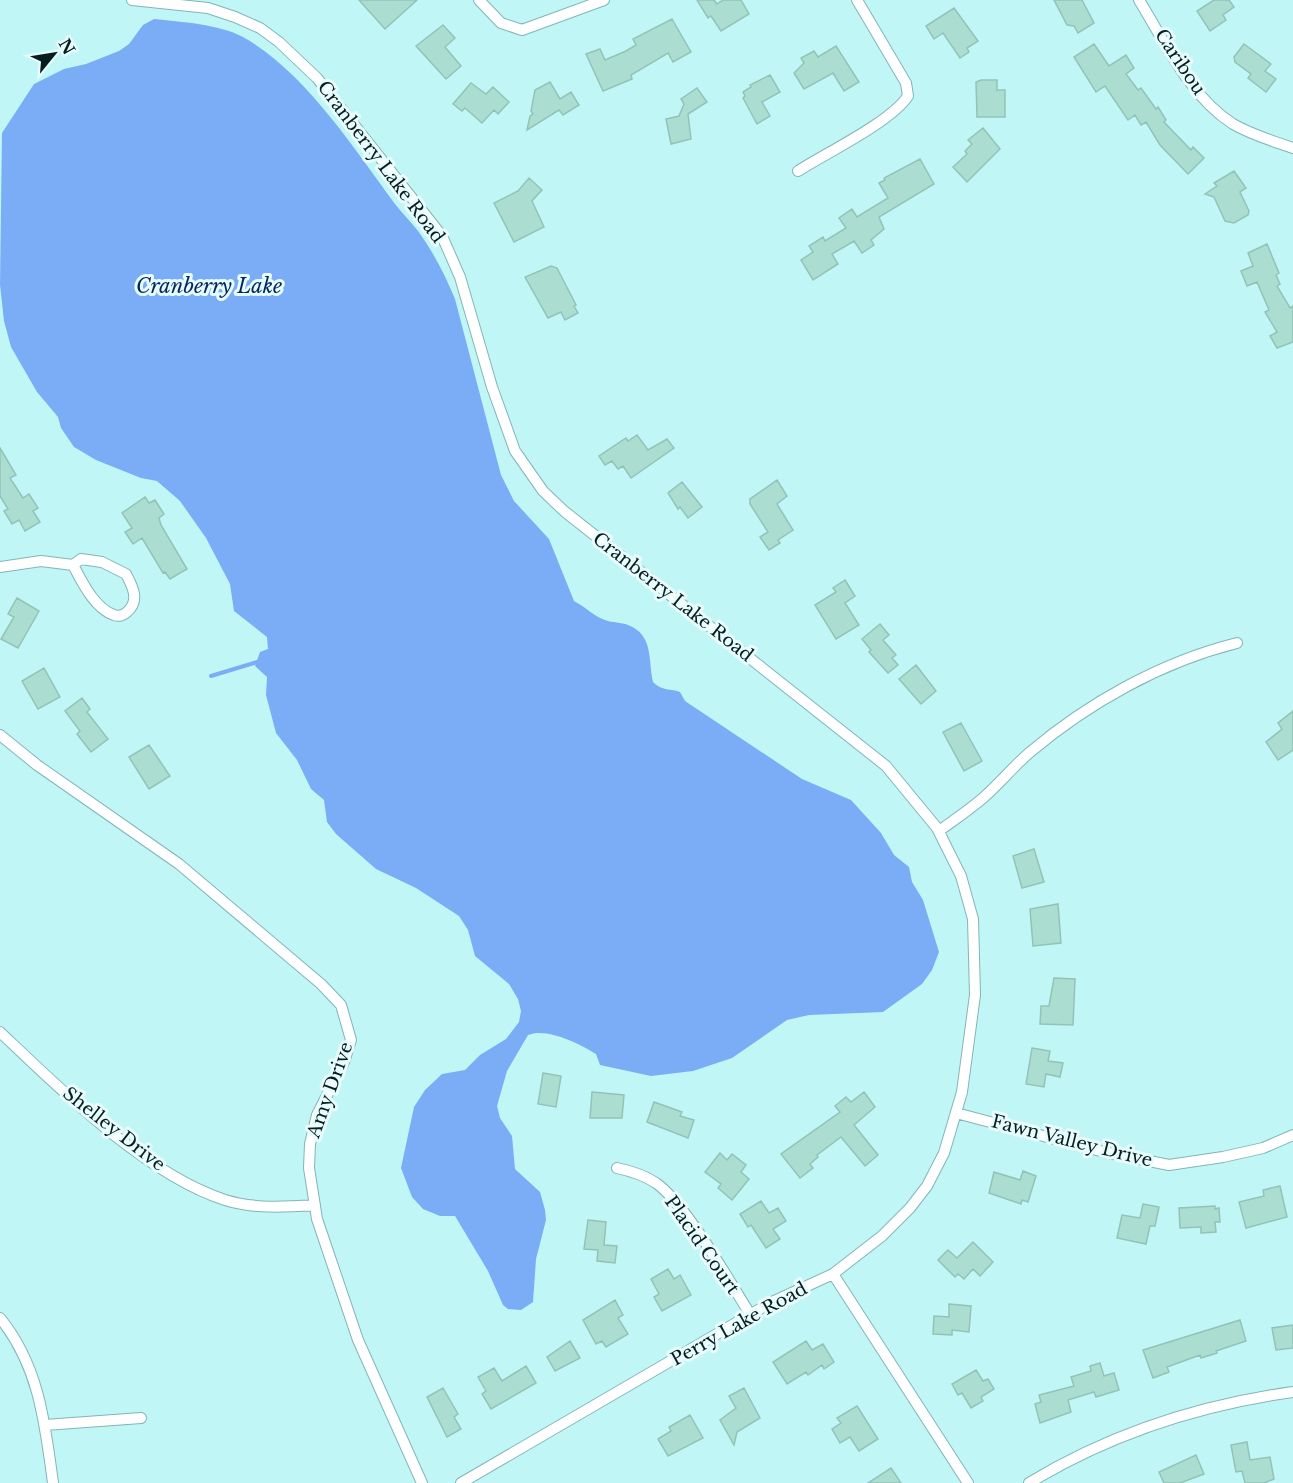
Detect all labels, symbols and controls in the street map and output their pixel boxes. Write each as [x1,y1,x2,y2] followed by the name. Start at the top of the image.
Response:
[24,24,84,84] north arrow
[1150,25,1210,99] street label: Caribou
[55,35,79,58] text: N
[313,76,449,248] street label: Cranberry Lake Road
[136,274,282,298] water label: Cranberry Lake
[588,527,758,667] street label: Cranberry Lake Road
[302,1039,358,1142] street label: Amy Drive
[59,1082,169,1176] street label: Shelley Drive
[989,1110,1155,1172] street label: Fawn Valley Drive
[660,1192,744,1299] street label: Placid Court
[667,1277,811,1371] street label: Perry Lake Road

